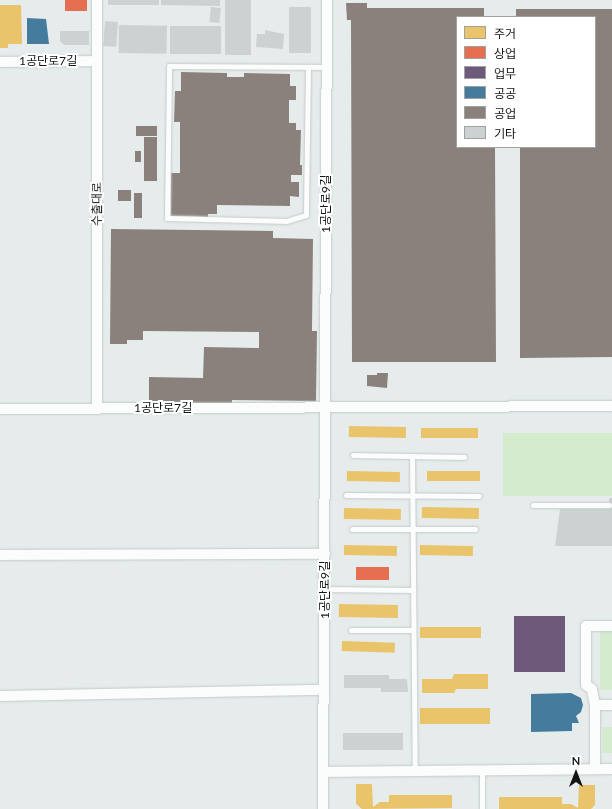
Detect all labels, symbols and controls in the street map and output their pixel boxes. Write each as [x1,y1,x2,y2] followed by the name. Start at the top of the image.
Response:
[456,16,596,148] legend
[494,26,516,41] text: 주거
[494,46,516,61] text: 상업
[19,54,77,68] street label: 1공단로7길
[494,66,516,81] text: 업무
[494,86,516,101] text: 공공
[494,106,516,121] text: 공업
[494,126,516,141] text: 기타
[319,175,333,233] street label: 1공단로9길
[90,182,104,226] street label: 수출대로
[134,401,192,415] street label: 1공단로7길
[318,561,332,619] street label: 1공단로9길
[556,753,596,793] north arrow
[572,754,580,767] text: N

